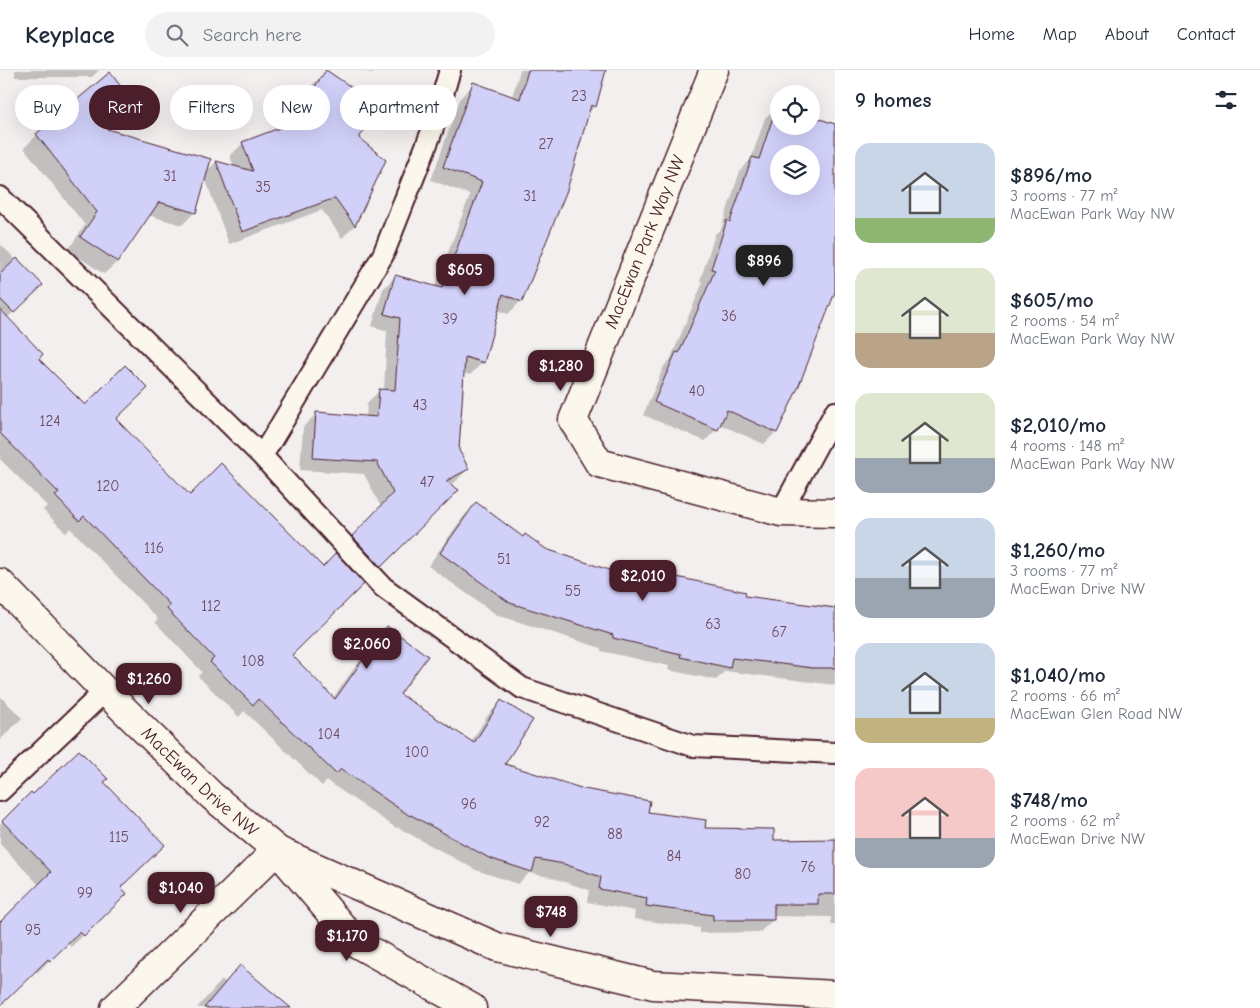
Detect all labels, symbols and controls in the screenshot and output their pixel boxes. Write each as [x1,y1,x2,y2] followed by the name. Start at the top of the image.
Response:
[145,12,495,57] search box
[25,21,115,49] text: Keyplace
[163,21,191,49] icon: search
[203,24,302,46] text: Search here
[968,24,1015,45] text: Home
[1043,24,1077,45] text: Map
[1105,24,1149,45] text: About
[1177,24,1235,45] text: Contact
[15,85,79,130] chip: Buy
[89,85,160,130] chip: Rent
[170,85,253,130] chip: Filters
[263,85,330,130] chip: New
[340,85,457,130] chip: Apartment
[770,85,820,195] map controls
[770,85,820,135] button: locate
[1212,86,1240,114] icon: filters
[571,87,587,105] house number: 23
[855,88,931,112] text: 9 homes
[539,135,553,153] house number: 27
[770,145,820,195] button: layers
[601,152,690,332] street label: MacEwan Park Way NW
[895,163,955,223] icon: home
[1010,163,1092,187] text: $896/mo
[163,167,177,185] house number: 31
[255,178,271,196] house number: 35
[523,187,537,205] house number: 31
[1010,187,1118,205] text: 3 rooms · 77 m²
[1010,205,1175,223] text: MacEwan Park Way NW
[734,244,794,287] pin: $896
[747,252,781,270] text: $896
[435,254,495,296] pin: $605
[447,261,483,279] text: $605
[895,288,955,348] icon: home
[1010,288,1094,312] text: $605/mo
[721,307,737,325] house number: 36
[442,310,458,328] house number: 39
[1010,312,1119,330] text: 2 rooms · 54 m²
[1010,330,1175,348] text: MacEwan Park Way NW
[520,350,602,392] pin: $1,280
[539,357,583,375] text: $1,280
[689,382,705,400] house number: 40
[413,396,427,414] house number: 43
[40,412,60,430] house number: 124
[895,413,955,473] icon: home
[1010,413,1106,437] text: $2,010/mo
[1010,437,1124,455] text: 4 rooms · 148 m²
[1010,455,1175,473] text: MacEwan Park Way NW
[420,473,434,491] house number: 47
[97,477,119,495] house number: 120
[895,538,955,598] icon: home
[1010,538,1105,562] text: $1,260/mo
[144,539,164,557] house number: 116
[497,550,511,568] house number: 51
[602,560,684,602] pin: $2,010
[1010,562,1118,580] text: 3 rooms · 77 m²
[620,567,666,585] text: $2,010
[1010,580,1145,598] text: MacEwan Drive NW
[565,582,581,600] house number: 55
[201,597,221,615] house number: 112
[705,615,721,633] house number: 63
[771,623,787,641] house number: 67
[326,628,408,670] pin: $2,060
[343,635,391,653] text: $2,060
[242,652,264,670] house number: 108
[108,662,190,705] pin: $1,260
[895,663,955,723] icon: home
[1010,663,1106,687] text: $1,040/mo
[127,670,171,688] text: $1,260
[1010,687,1120,705] text: 2 rooms · 66 m²
[1010,705,1182,723] text: MacEwan Glen Road NW
[137,722,263,841] street label: MacEwan Drive NW
[318,725,340,743] house number: 104
[405,743,429,761] house number: 100
[895,788,955,848] icon: home
[1010,788,1088,812] text: $748/mo
[461,795,477,813] house number: 96
[1010,812,1120,830] text: 2 rooms · 62 m²
[534,813,550,831] house number: 92
[607,825,623,843] house number: 88
[109,828,129,846] house number: 115
[1010,830,1145,848] text: MacEwan Drive NW
[667,847,682,865] house number: 84
[800,858,816,876] house number: 76
[735,865,751,883] house number: 80
[140,872,222,914] pin: $1,040
[159,879,203,897] text: $1,040
[77,884,93,902] house number: 99
[521,896,581,938] pin: $748
[535,903,567,921] text: $748
[306,920,388,962] pin: $1,170
[25,921,41,939] house number: 95
[326,927,368,945] text: $1,170

